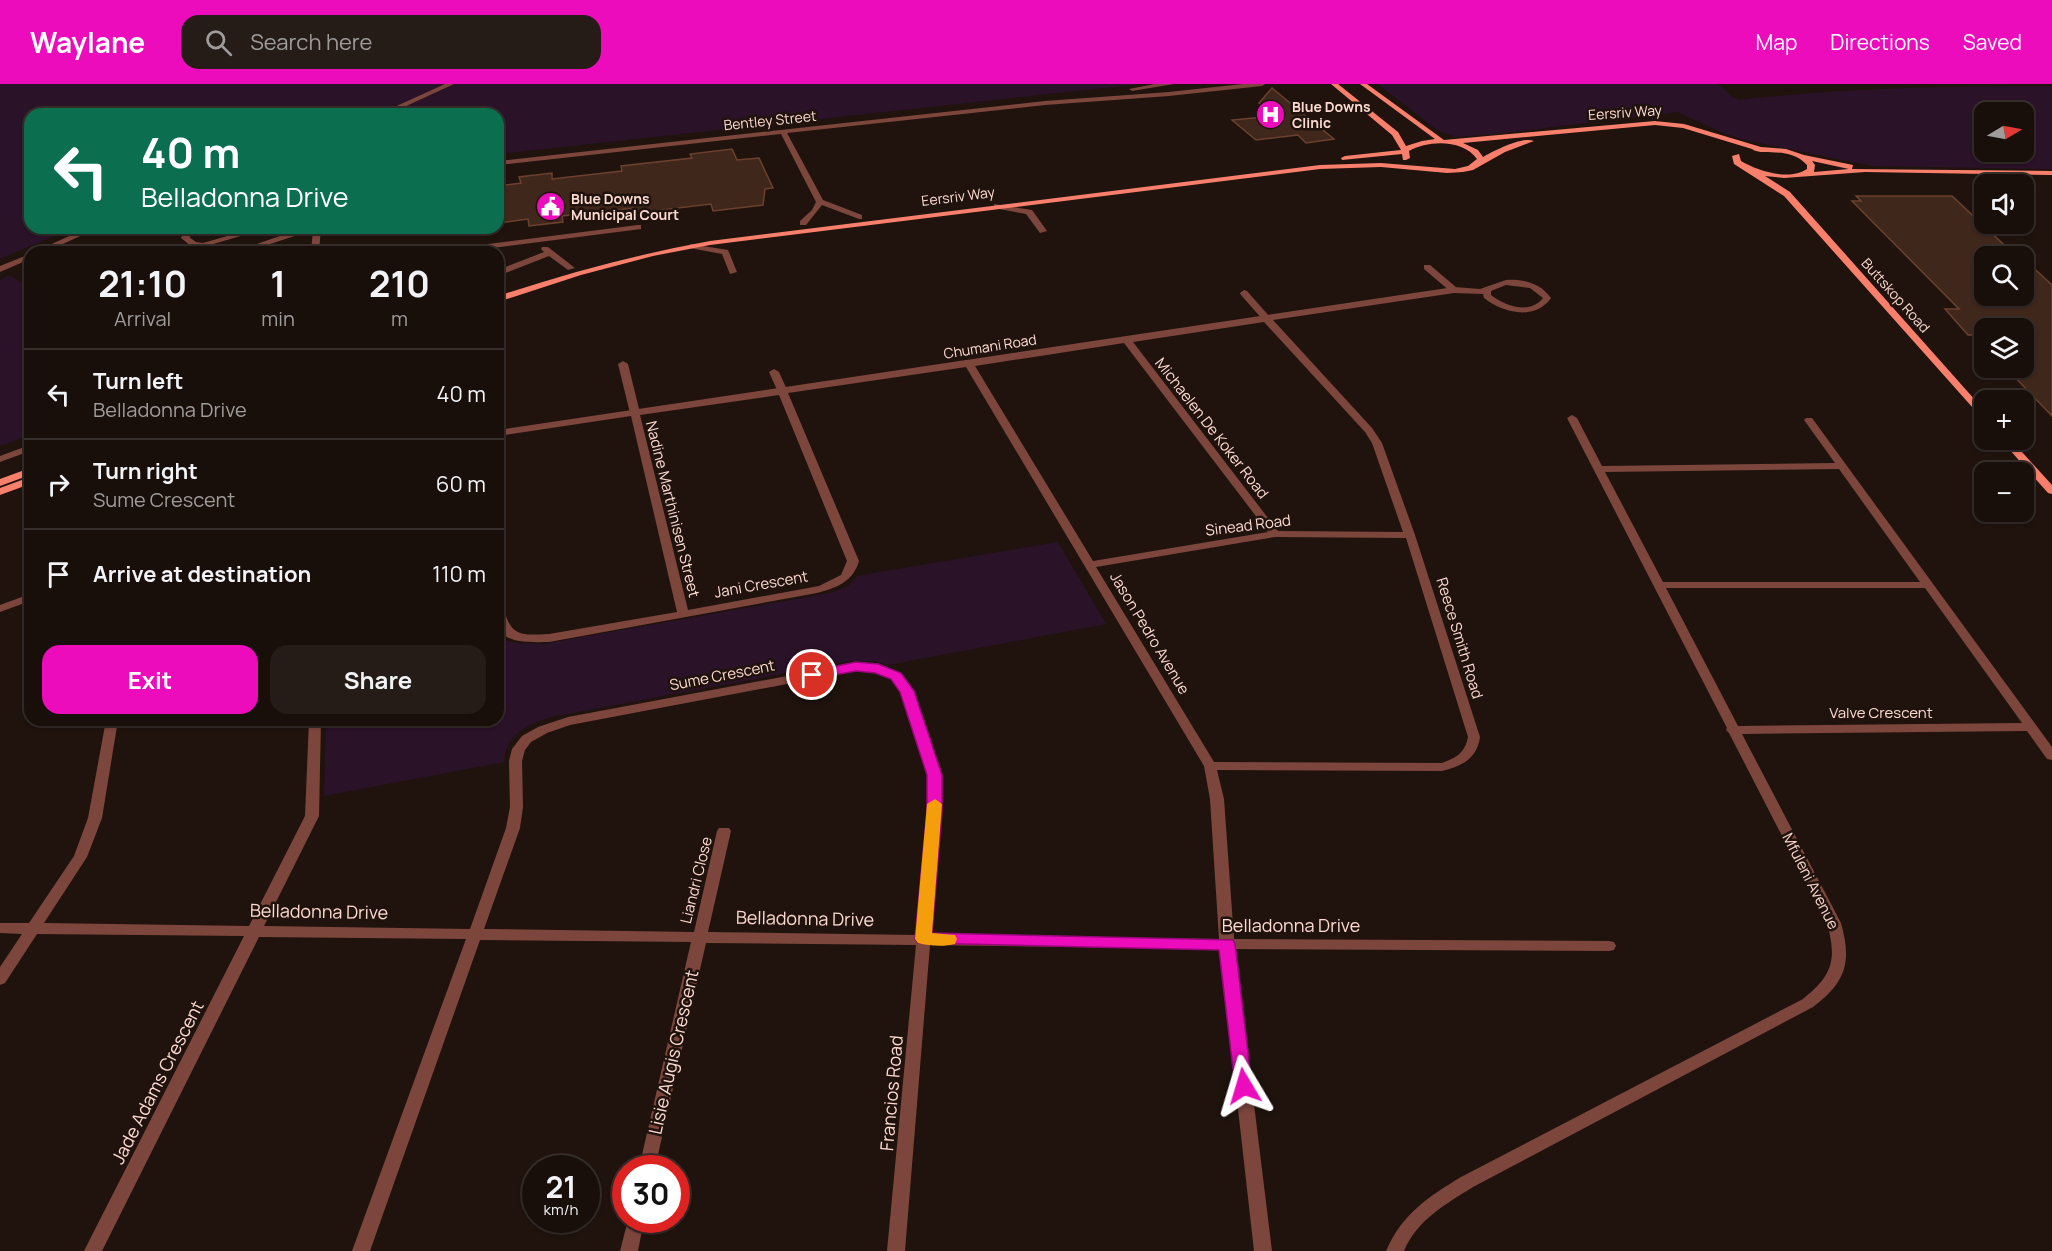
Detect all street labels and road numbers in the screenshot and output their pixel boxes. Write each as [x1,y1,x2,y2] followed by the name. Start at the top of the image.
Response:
[1588,100,1663,124] street label: Eersriv Way
[723,106,818,134] street label: Bentley Street
[920,182,996,210] street label: Eersriv Way
[1857,254,1935,336] street label: Buttskop Road
[942,329,1038,363] street label: Chumani Road
[1150,353,1274,503] street label: Michaelen De Koker Road
[641,419,705,599] street label: Nadine Marthinisen Street
[1204,509,1292,541] street label: Sinead Road
[712,565,810,603] street label: Jani Crescent
[1105,568,1195,698] street label: Jason Pedro Avenue
[1432,575,1488,701] street label: Reece Smith Road
[668,655,776,695] street label: Sume Crescent
[1829,702,1933,723] street label: Valve Crescent
[1778,829,1844,933] street label: Mfuleni Avenue
[675,834,717,926] street label: Liandri Close
[250,898,388,924] street label: Belladonna Drive
[736,905,874,931] street label: Belladonna Drive
[1222,913,1360,937] street label: Belladonna Drive
[642,967,704,1137] street label: Lisie Augis Crescent
[105,996,209,1168] street label: Jade Adams Crescent
[874,1034,908,1152] street label: Francios Road

